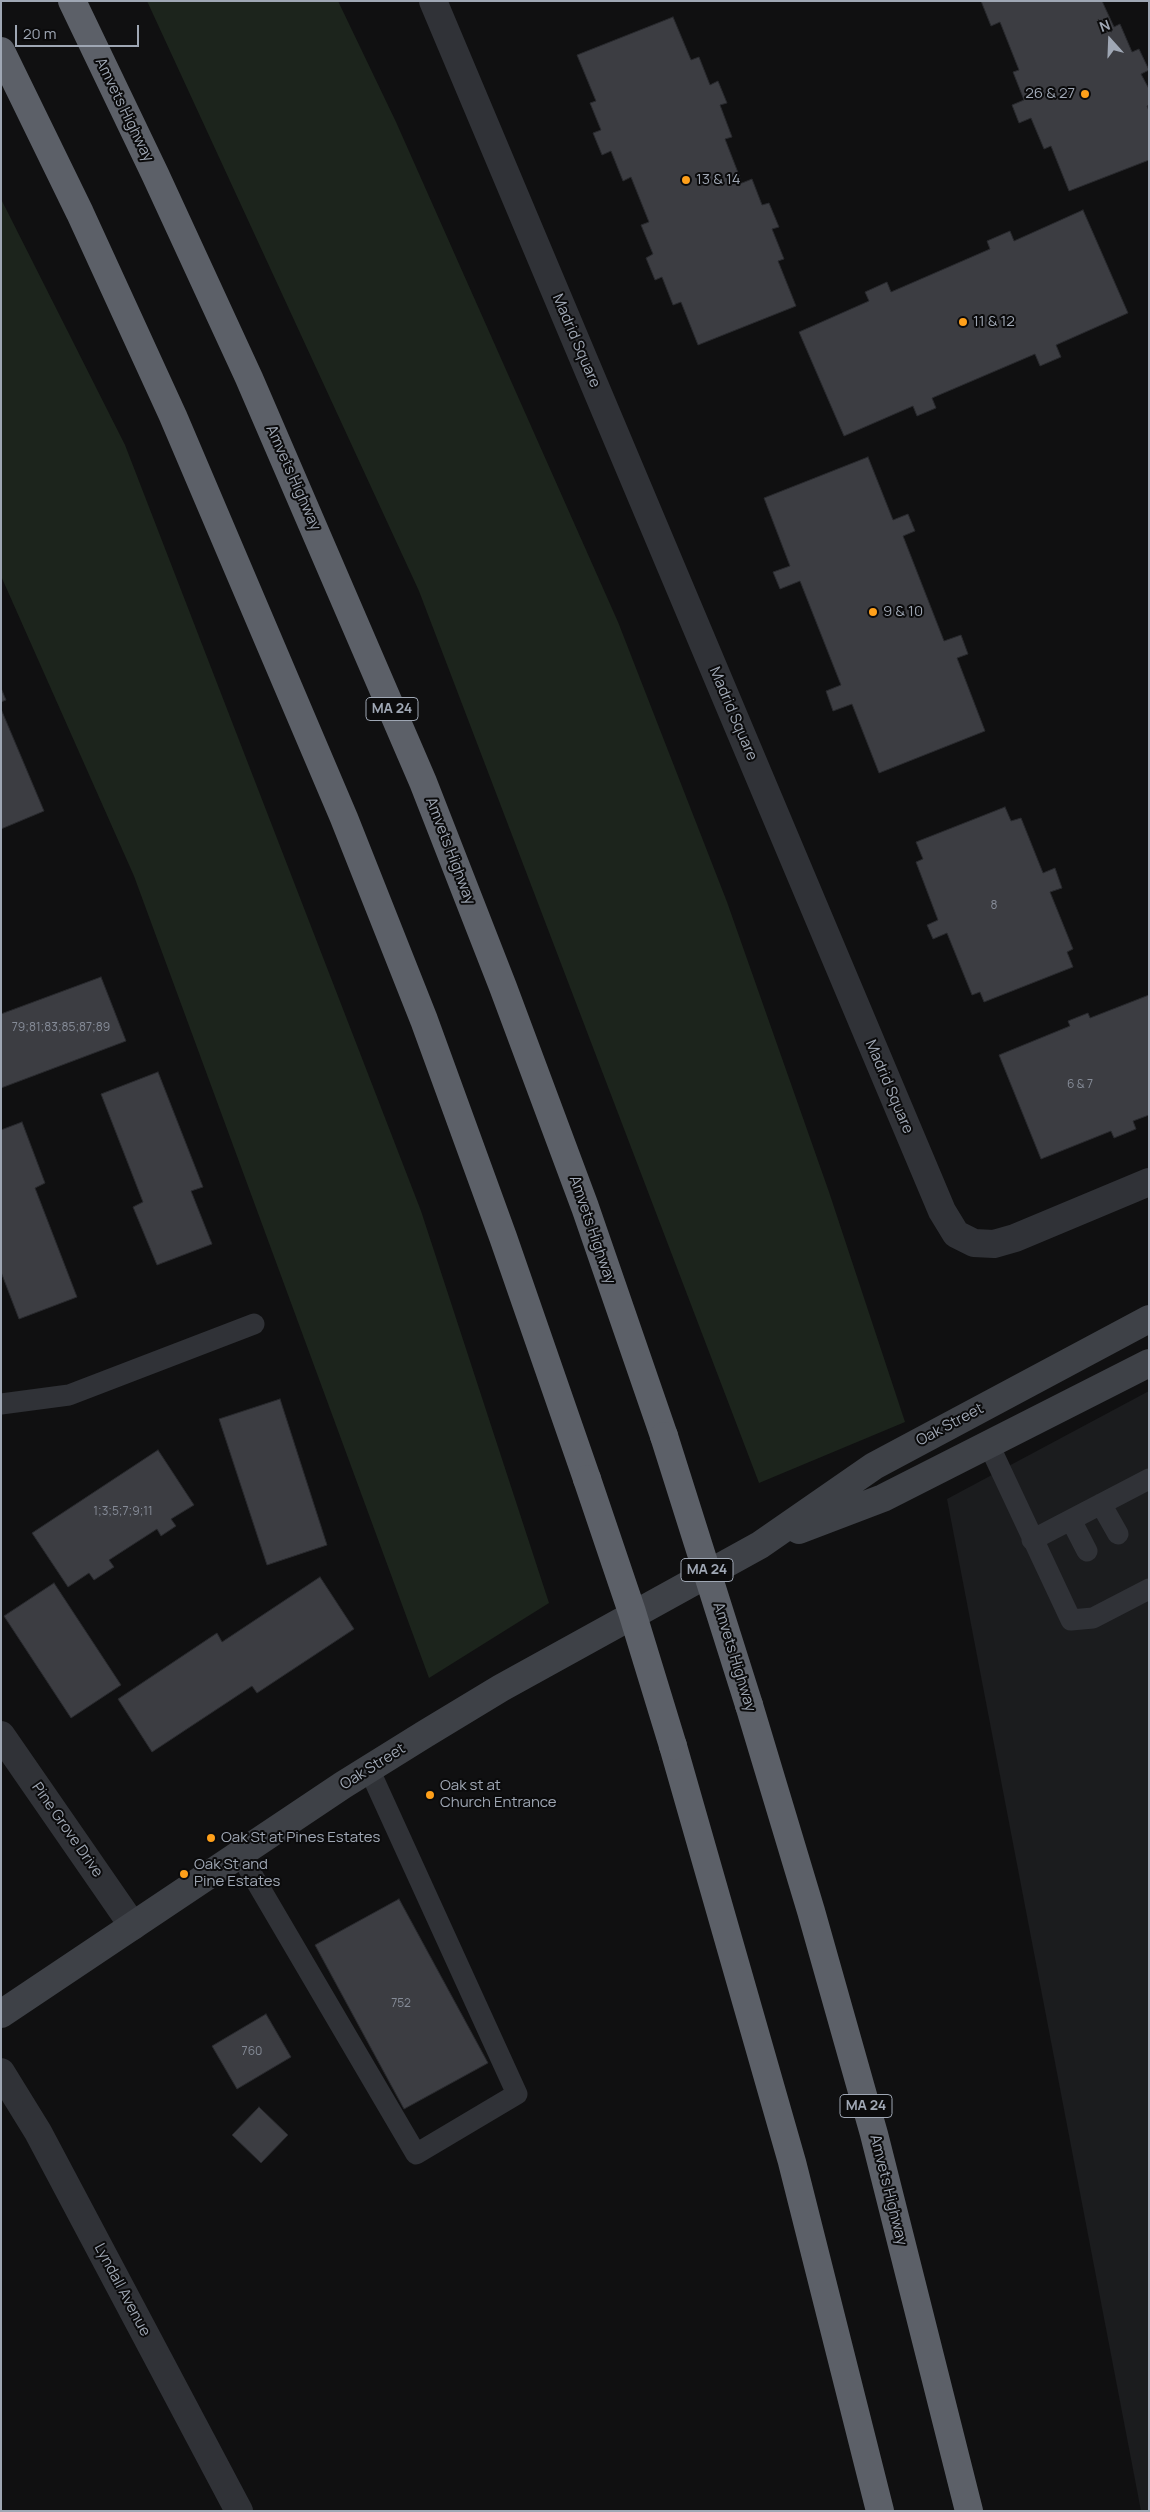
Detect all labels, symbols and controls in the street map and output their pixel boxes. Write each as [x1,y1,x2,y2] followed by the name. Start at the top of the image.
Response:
[18,15,141,47] scale bar
[1085,15,1135,65] north arrow
[1097,15,1113,36] text: N
[23,23,56,44] text: 20 m
[91,55,157,165] street label: Amvets Highway
[1025,85,1075,103] place label: 26 & 27
[1079,88,1091,100] marker: 26 & 27
[696,171,741,189] place label: 13 & 14
[680,174,692,186] marker: 13 & 14
[548,291,604,391] street label: Madrid Square
[973,313,1015,331] place label: 11 & 12
[957,316,969,328] marker: 11 & 12
[262,422,324,534] street label: Amvets Highway
[883,603,923,621] place label: 9 & 10
[867,606,879,618] marker: 9 & 10
[705,664,761,764] street label: Madrid Square
[366,698,418,721] road number: MA 24
[421,795,479,907] street label: Amvets Highway
[991,899,997,913] house number: 8
[12,1021,110,1035] house number: 79;81;83;85;87;89
[861,1037,917,1137] street label: Madrid Square
[1067,1078,1093,1092] house number: 6 & 7
[565,1173,619,1287] street label: Amvets Highway
[913,1400,987,1450] street label: Oak Street
[93,1505,153,1519] house number: 1;3;5;7;9;11
[681,1558,733,1582] road number: MA 24
[709,1600,759,1714] street label: Amvets Highway
[337,1740,409,1794] street label: Oak Street
[440,1777,557,1812] place label: Oak st at Church Entrance
[28,1779,106,1881] street label: Pine Grove Drive
[424,1789,436,1801] marker: Oak st at Church Entrance
[221,1829,380,1847] place label: Oak St at Pines Estates
[205,1832,217,1844] marker: Oak St at Pines Estates
[194,1856,280,1891] place label: Oak St and Pine Estates
[178,1868,190,1880] marker: Oak St and Pine Estates
[391,1997,411,2011] house number: 752
[242,2045,262,2059] house number: 760
[840,2094,892,2118] road number: MA 24
[866,2133,910,2247] street label: Amvets Highway
[90,2241,154,2339] street label: Lyndall Avenue

